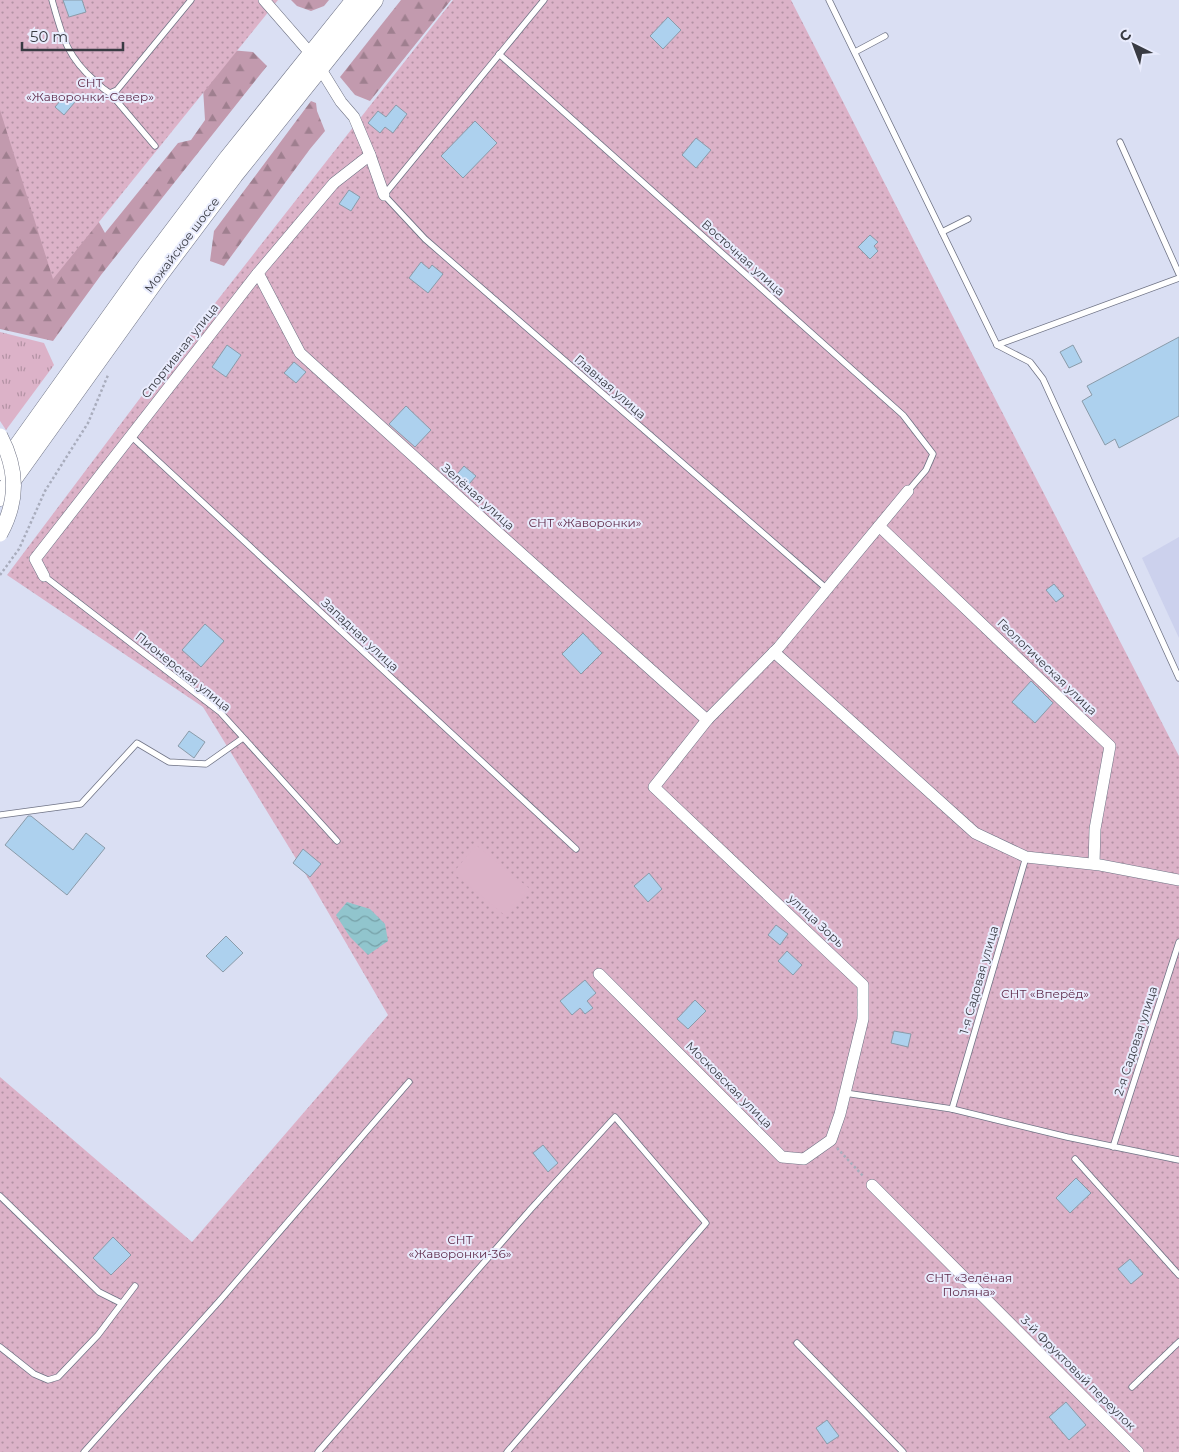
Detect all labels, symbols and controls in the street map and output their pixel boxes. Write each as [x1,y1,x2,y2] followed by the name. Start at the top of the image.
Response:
[22,20,124,52] scale bar
[1109,20,1159,70] north arrow
[1115,25,1135,45] text: С
[30,27,68,46] text: 50 m
[26,75,154,104] park label: СНТ «Жаворонки-Север»
[141,194,222,295] street label: Можайское шоссе
[699,216,788,299] street label: Восточная улица
[138,300,221,401] street label: Спортивная улица
[572,351,649,422] street label: Главная улица
[439,460,518,533] street label: Зелёная улица
[528,515,642,530] park label: СНТ «Жаворонки»
[319,595,402,674] street label: Западная улица
[994,615,1100,718] street label: Геологическая улица
[133,629,234,715] street label: Пионерская улица
[785,890,847,950] street label: улица Зорь
[956,924,1001,1036] street label: 1-я Садовая улица
[1111,984,1160,1098] street label: 2-я Садовая улица
[1001,986,1089,1001] park label: СНТ «Вперёд»
[683,1038,776,1131] street label: Московская улица
[409,1232,512,1261] park label: СНТ «Жаворонки-36»
[926,1270,1012,1299] park label: СНТ «Зелёная Поляна»
[1018,1312,1139,1433] street label: 3-й Фруктовый переулок

